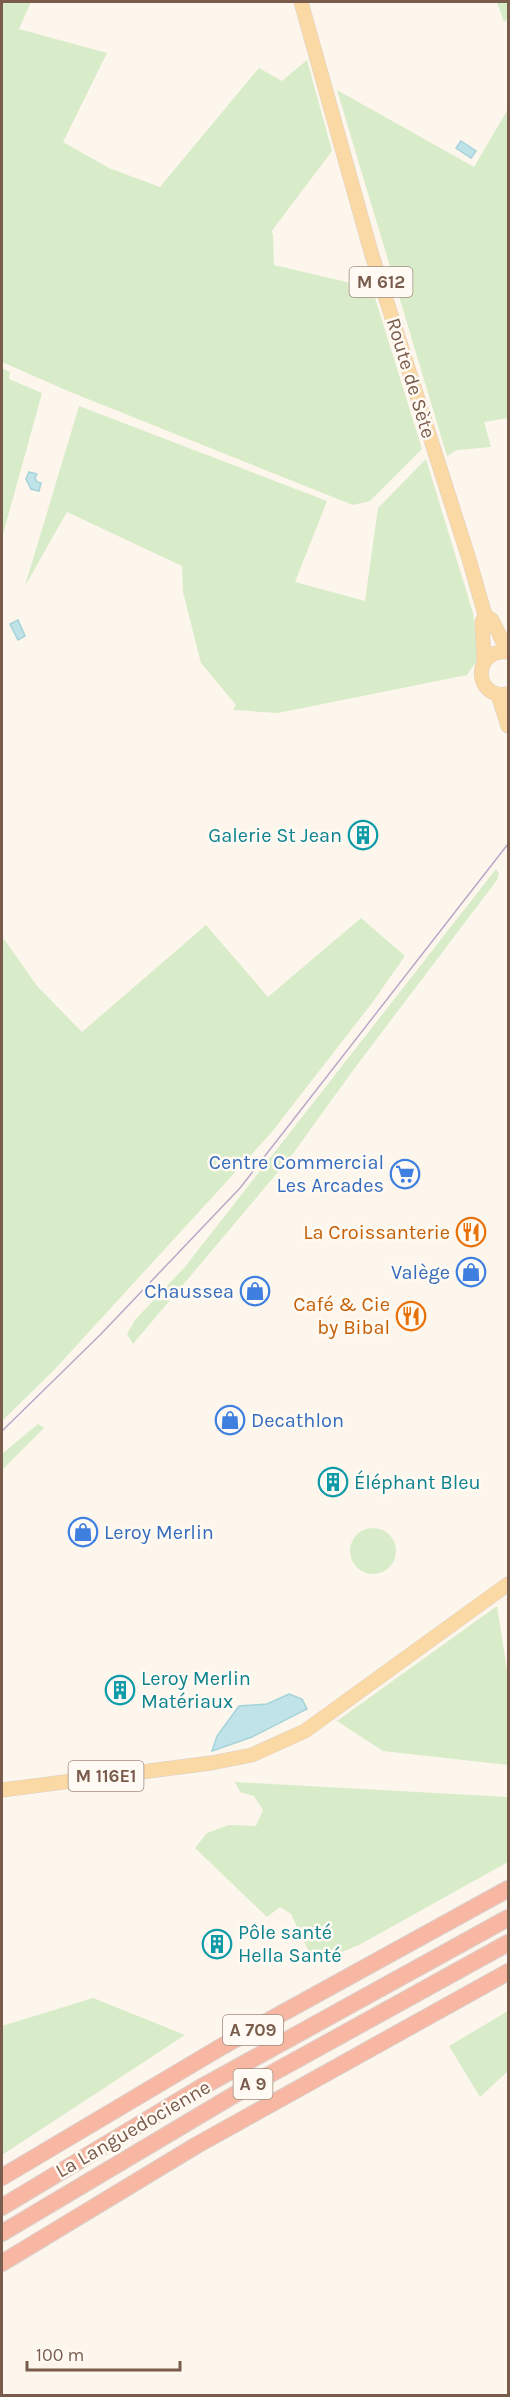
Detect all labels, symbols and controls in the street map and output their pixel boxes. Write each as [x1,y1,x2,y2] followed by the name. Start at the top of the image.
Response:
[350,267,412,297] road number: M 612
[382,315,440,441] street label: Route de Sète
[347,819,379,851] building icon: Galerie St Jean
[208,824,342,847] place label: Galerie St Jean
[209,1151,384,1197] place label: Centre Commercial Les Arcades
[389,1158,421,1190] supermarket icon: Centre Commercial Les Arcades
[455,1216,487,1248] restaurant icon: La Croissanterie
[303,1221,450,1244] place label: La Croissanterie
[455,1256,487,1288] shop icon: Valège
[391,1261,450,1284] place label: Valège
[239,1275,271,1307] shop icon: Chaussea
[144,1280,234,1303] place label: Chaussea
[293,1293,390,1339] place label: Café & Cie by Bibal
[395,1300,427,1332] restaurant icon: Café & Cie by Bibal
[214,1404,246,1436] shop icon: Decathlon
[251,1409,344,1432] place label: Decathlon
[317,1466,349,1498] building icon: Éléphant Bleu
[354,1470,481,1494] place label: Éléphant Bleu
[67,1516,99,1548] shop icon: Leroy Merlin
[104,1521,214,1544] place label: Leroy Merlin
[141,1667,251,1713] place label: Leroy Merlin Matériaux
[104,1674,136,1706] building icon: Leroy Merlin Matériaux
[68,1761,144,1791] road number: M 116E1
[238,1921,342,1967] place label: Pôle santé Hella Santé
[201,1928,233,1960] building icon: Pôle santé Hella Santé
[223,2015,283,2045] road number: A 709
[234,2069,272,2099] road number: A 9
[51,2075,215,2183] street label: La Languedocienne
[27,2334,180,2372] scale bar
[36,2344,84,2366] text: 100 m

